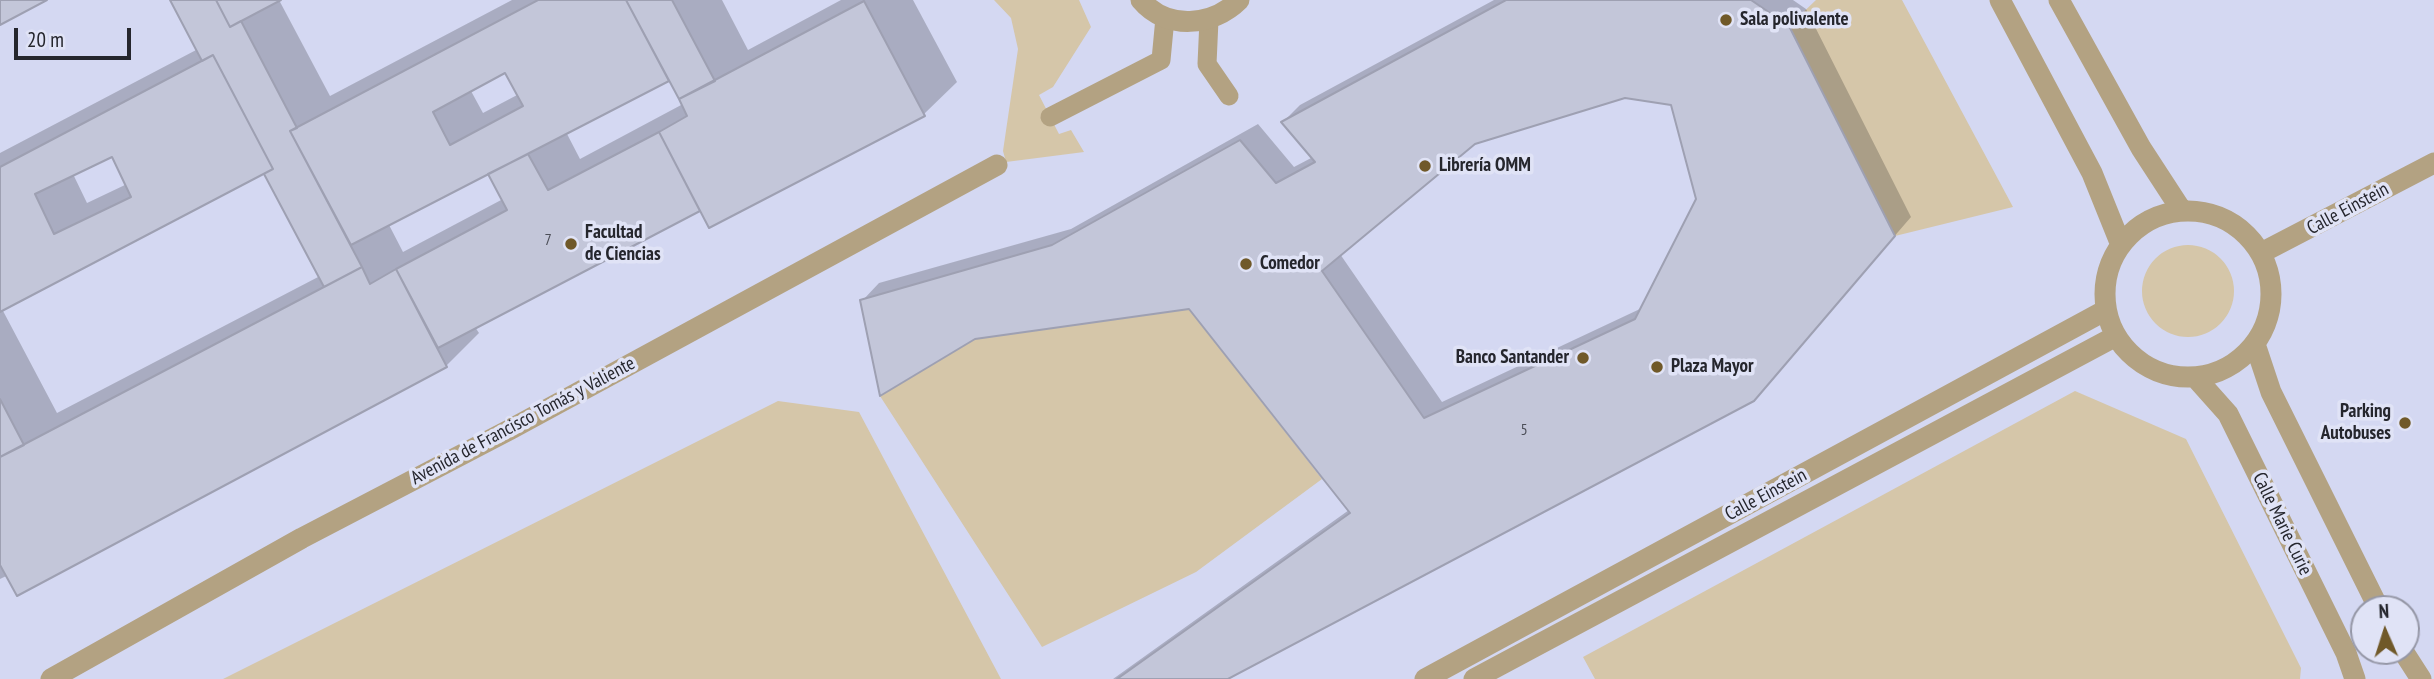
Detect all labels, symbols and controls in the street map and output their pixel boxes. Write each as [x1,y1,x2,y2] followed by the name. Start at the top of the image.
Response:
[1740,9,1849,31] place label: Sala polivalente
[1718,12,1734,28] marker: Sala polivalente
[18,14,135,58] scale bar
[27,26,64,53] text: 20 m
[1439,155,1531,177] place label: Librería OMM
[1417,158,1433,174] marker: Librería OMM
[2303,178,2393,240] street label: Calle Einstein
[585,222,661,266] place label: Facultad de Ciencias
[544,230,552,250] house number: 7
[563,236,579,252] marker: Facultad de Ciencias
[1260,253,1320,275] place label: Comedor
[1238,256,1254,272] marker: Comedor
[1456,347,1569,369] place label: Banco Santander
[1575,350,1591,366] marker: Banco Santander
[407,352,639,490] street label: Avenida de Francisco Tomás y Valiente
[1671,356,1753,378] place label: Plaza Mayor
[1649,359,1665,375] marker: Plaza Mayor
[2321,401,2391,445] place label: Parking Autobuses
[2397,415,2413,431] marker: Parking Autobuses
[1520,420,1528,440] house number: 5
[1721,464,1811,526] street label: Calle Einstein
[2247,469,2317,579] street label: Calle Marie Curie
[2350,595,2420,665] north arrow
[2378,599,2390,623] text: N

